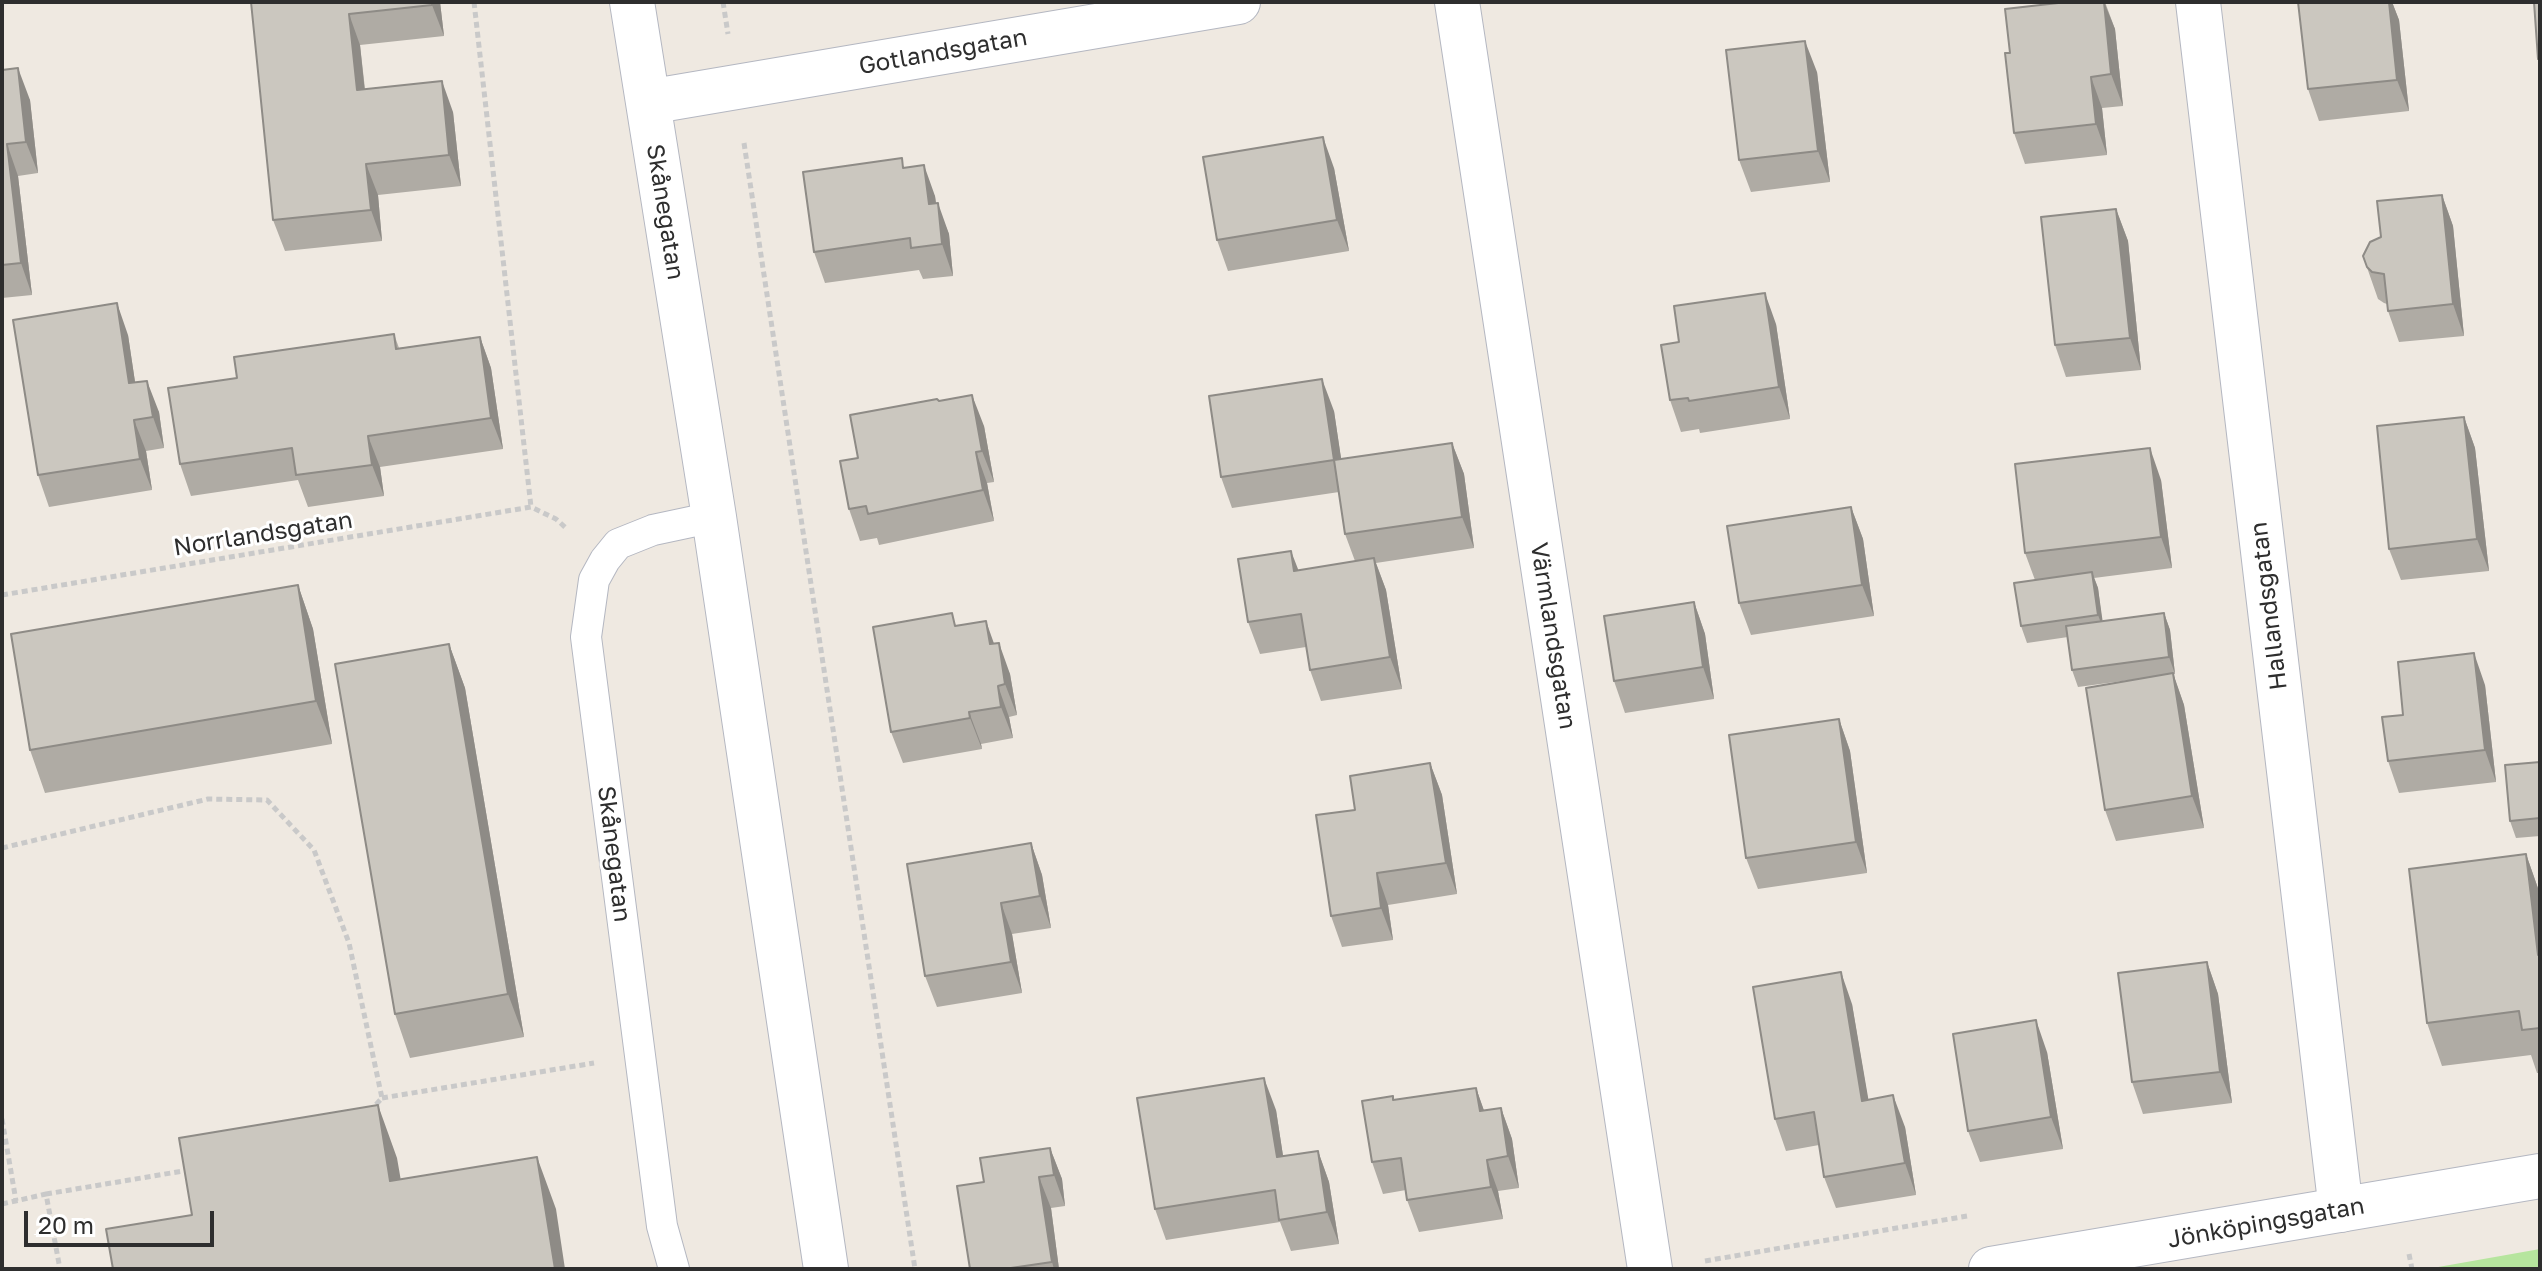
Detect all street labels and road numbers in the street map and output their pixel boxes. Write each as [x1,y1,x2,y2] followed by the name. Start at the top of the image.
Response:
[857,23,1029,81] street label: Gotlandsgatan
[640,142,690,282] street label: Skånegatan
[171,506,355,562] street label: Norrlandsgatan
[2244,520,2294,692] street label: Hallandsgatan
[1524,541,1582,731] street label: Värmlandsgatan
[591,784,637,924] street label: Skånegatan
[2165,1192,2367,1254] street label: Jönköpingsgatan

